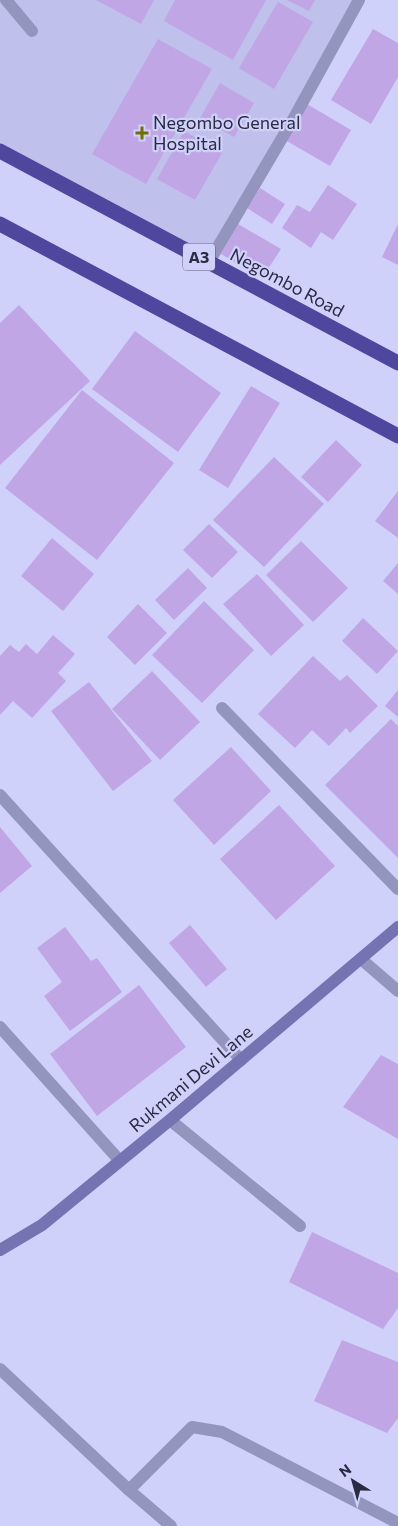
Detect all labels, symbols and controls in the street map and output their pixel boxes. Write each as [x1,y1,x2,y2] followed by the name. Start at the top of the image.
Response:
[153,111,300,154] place label: Negombo General Hospital
[135,126,149,140] marker: Negombo General Hospital
[183,243,215,270] road number: A3
[227,243,348,321] street label: Negombo Road
[124,1020,257,1136] street label: Rukmani Devi Lane
[328,1456,378,1506] north arrow
[336,1460,354,1480] text: N

